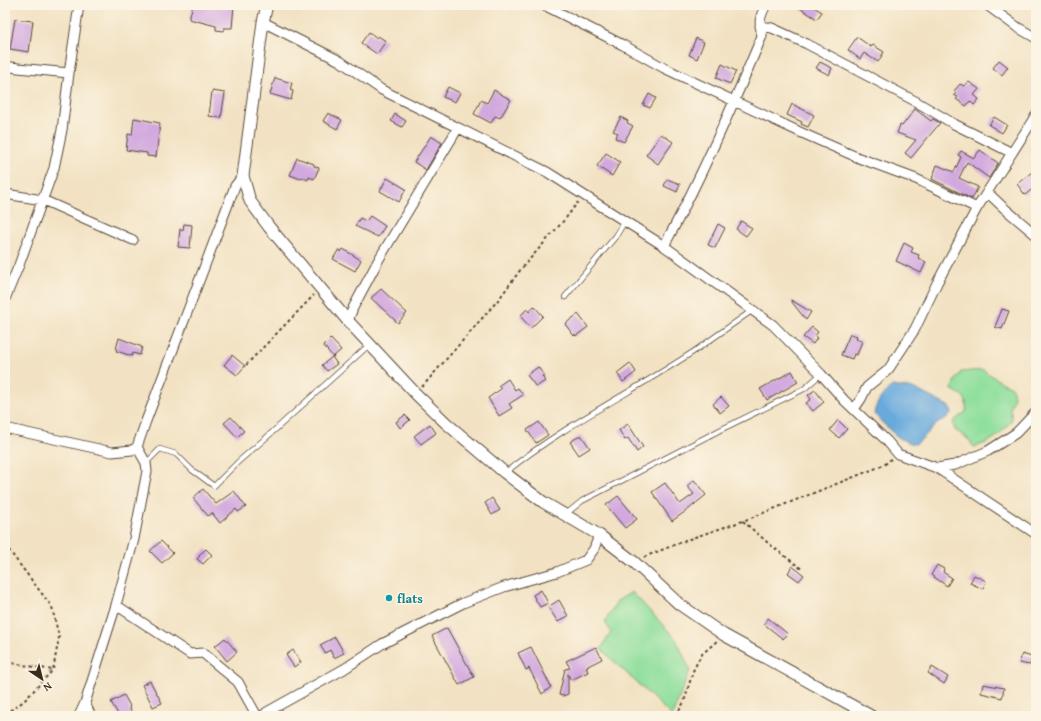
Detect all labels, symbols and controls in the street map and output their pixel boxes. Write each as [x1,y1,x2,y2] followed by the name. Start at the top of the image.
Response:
[397,589,423,608] place label: flats
[384,593,394,603] marker: flats
[22,659,62,699] north arrow
[40,679,55,696] text: N

